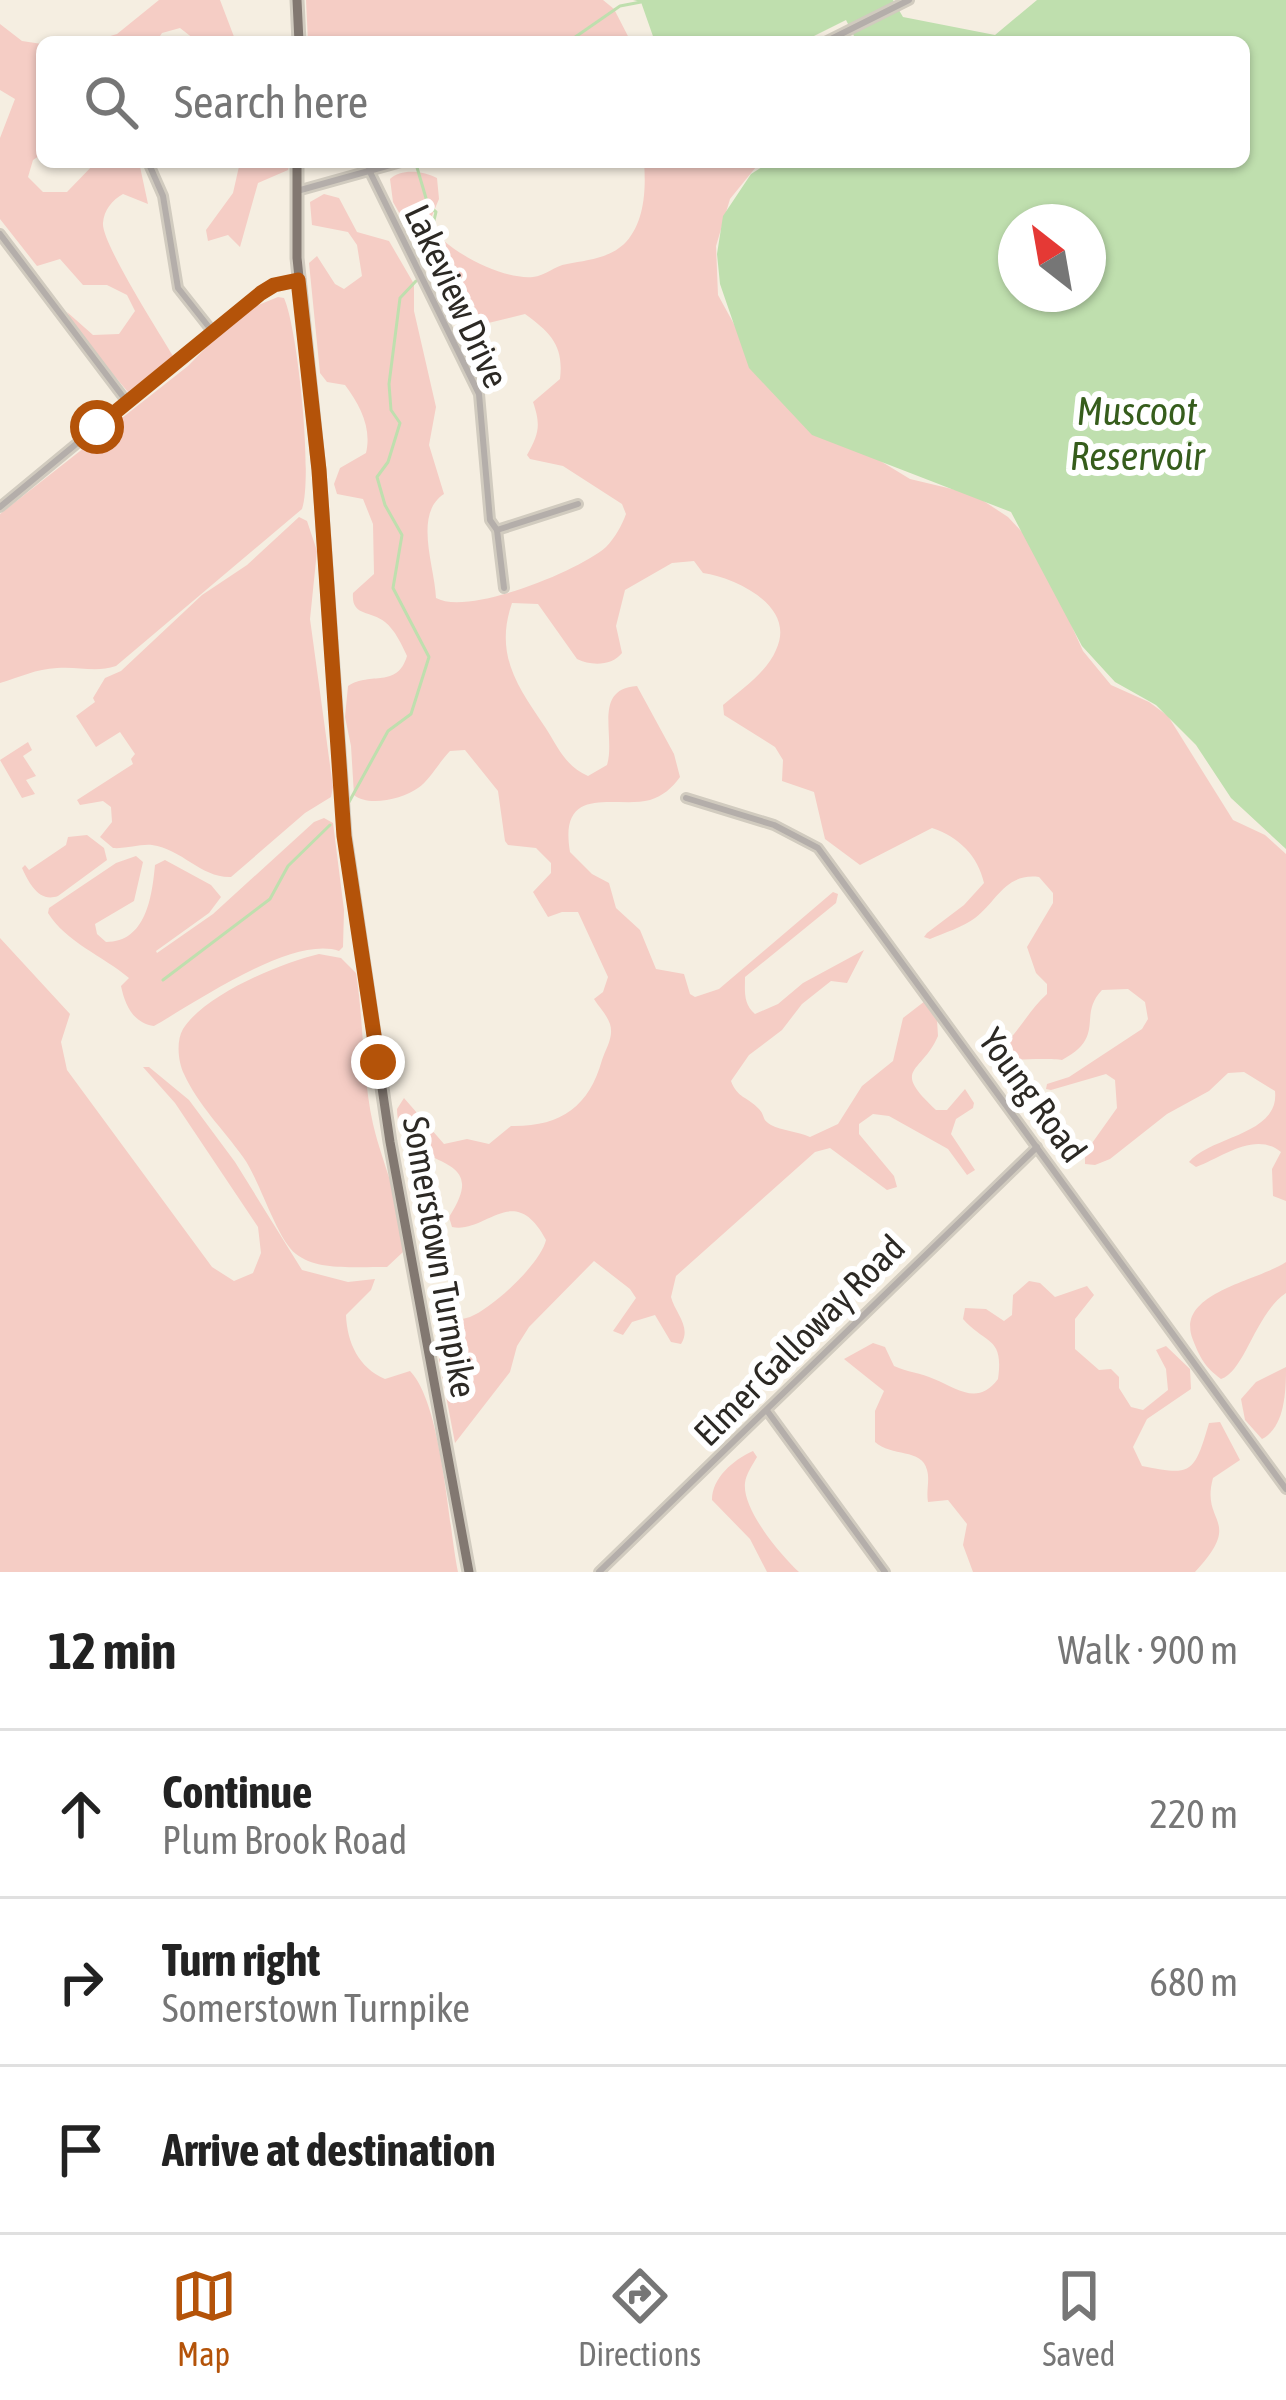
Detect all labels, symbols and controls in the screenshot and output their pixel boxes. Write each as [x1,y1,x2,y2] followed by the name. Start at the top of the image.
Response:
[36,36,1250,168] search box
[78,69,144,135] icon: search
[174,76,368,128] text: Search here
[396,198,518,394] street label: Lakeview Drive
[998,204,1106,312] north arrow
[1070,389,1206,478] water label: Muscoot Reservoir
[70,400,124,454] route start
[971,1020,1095,1170] street label: Young Road
[351,1035,405,1089] route end
[395,1113,485,1401] street label: Somerstown Turnpike
[685,1226,913,1454] street label: Elmer Galloway Road
[48,1621,176,1680] text: 12 min
[1058,1628,1238,1672] text: Walk · 900 m
[162,1766,313,1818] text: Continue
[48,1781,114,1847] icon: ahead
[1150,1792,1238,1836] text: 220 m
[162,1818,407,1862] text: Plum Brook Road
[162,1934,320,1986] text: Turn right
[48,1949,114,2015] icon: right
[1150,1960,1238,2004] text: 680 m
[162,1986,470,2030] text: Somerstown Turnpike
[48,2117,114,2183] icon: arrive
[162,2124,496,2176] text: Arrive at destination
[171,2263,237,2373] tab: Map
[578,2263,701,2373] tab: Directions
[1042,2263,1115,2373] tab: Saved

